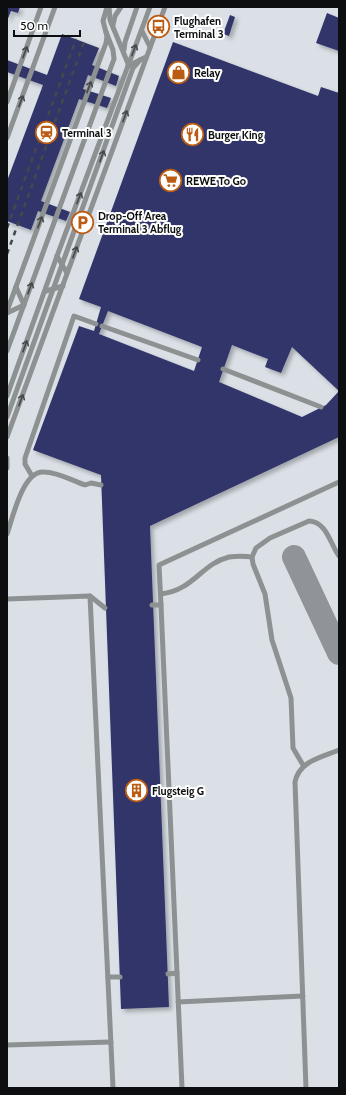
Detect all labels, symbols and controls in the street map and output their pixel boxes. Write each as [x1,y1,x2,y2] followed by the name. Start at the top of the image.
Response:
[14,12,80,38] scale bar
[146,14,172,40] bus stop icon: Flughafen Terminal 3
[174,14,224,41] place label: Flughafen Terminal 3
[20,18,48,33] text: 50 m
[131,44,139,56] one-way arrow
[22,46,29,59] one-way arrow
[166,60,192,86] shop icon: Relay
[194,66,220,80] place label: Relay
[86,81,94,93] one-way arrow
[17,95,25,107] one-way arrow
[121,111,129,123] one-way arrow
[34,120,60,146] station icon: Terminal 3
[180,122,206,148] restaurant icon: Burger King
[62,126,112,140] place label: Terminal 3
[208,128,264,142] place label: Burger King
[98,151,106,163] one-way arrow
[158,168,184,194] supermarket icon: REWE To Go
[186,174,246,188] place label: REWE To Go
[75,192,83,204] one-way arrow
[70,209,96,235] parking icon: Drop-Off Area Terminal 3 Abflug
[98,209,182,236] place label: Drop-Off Area Terminal 3 Abflug
[36,216,44,228] one-way arrow
[72,246,80,258] one-way arrow
[27,282,34,295] one-way arrow
[22,341,30,353] one-way arrow
[17,394,25,406] one-way arrow
[123,778,149,804] building icon: Flugsteig G
[152,784,204,798] place label: Flugsteig G

